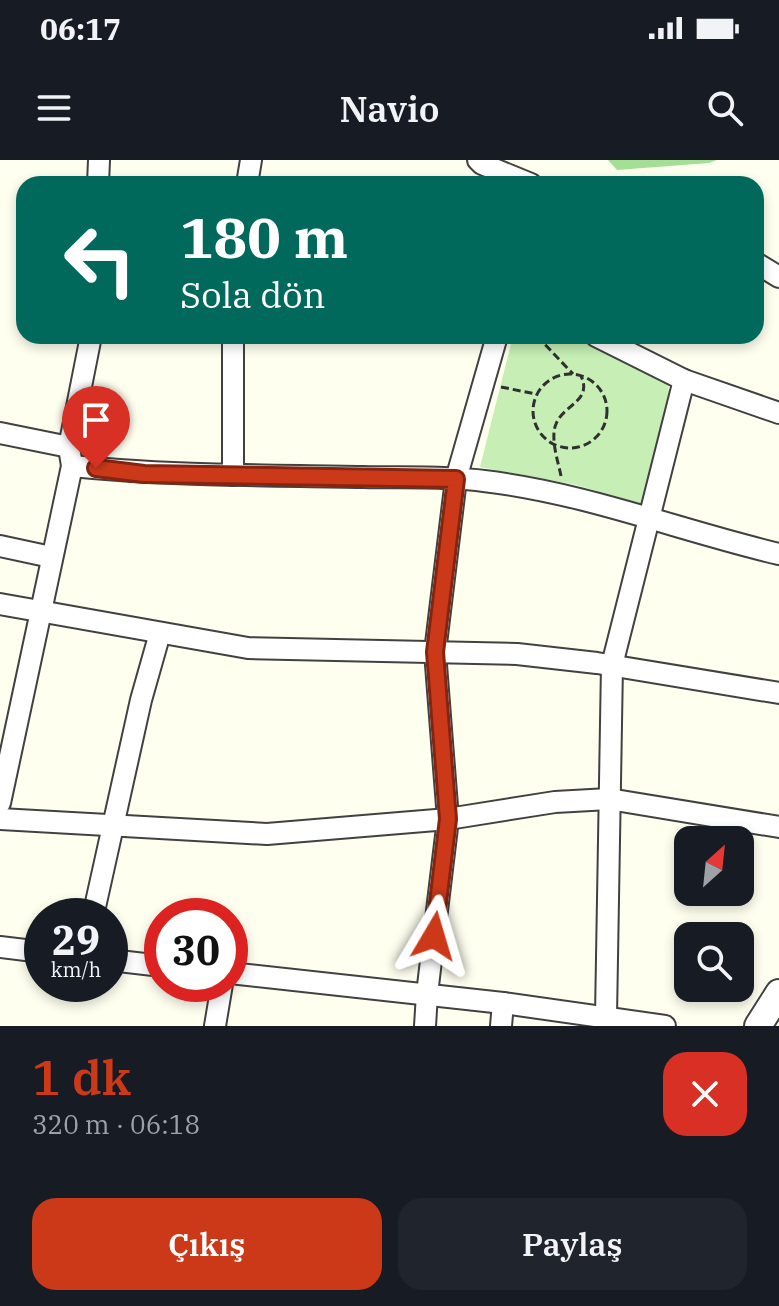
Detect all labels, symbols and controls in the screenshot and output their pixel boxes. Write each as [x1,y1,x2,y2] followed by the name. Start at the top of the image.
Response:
[40,9,121,48] text: 06:17
[339,85,440,132] text: Navio
[32,86,76,130] icon: menu
[703,86,747,130] icon: search
[180,201,348,273] text: 180 m
[48,208,152,312] icon: left
[180,271,325,318] text: Sola dön
[62,386,130,468] pin
[74,398,118,442] icon: arrive
[674,826,754,906] north arrow
[674,826,754,1002] map controls
[392,894,476,978] position arrow
[144,898,248,1002] speed limit sign: 30
[52,914,100,966] text: 29
[674,922,754,1002] button: search
[51,956,101,983] text: km/h
[32,1046,131,1108] text: 1 dk
[663,1052,747,1136] button: close
[32,1107,200,1141] text: 320 m · 06:18
[32,1198,382,1290] button: Çıkış
[398,1198,747,1290] button: Paylaş

